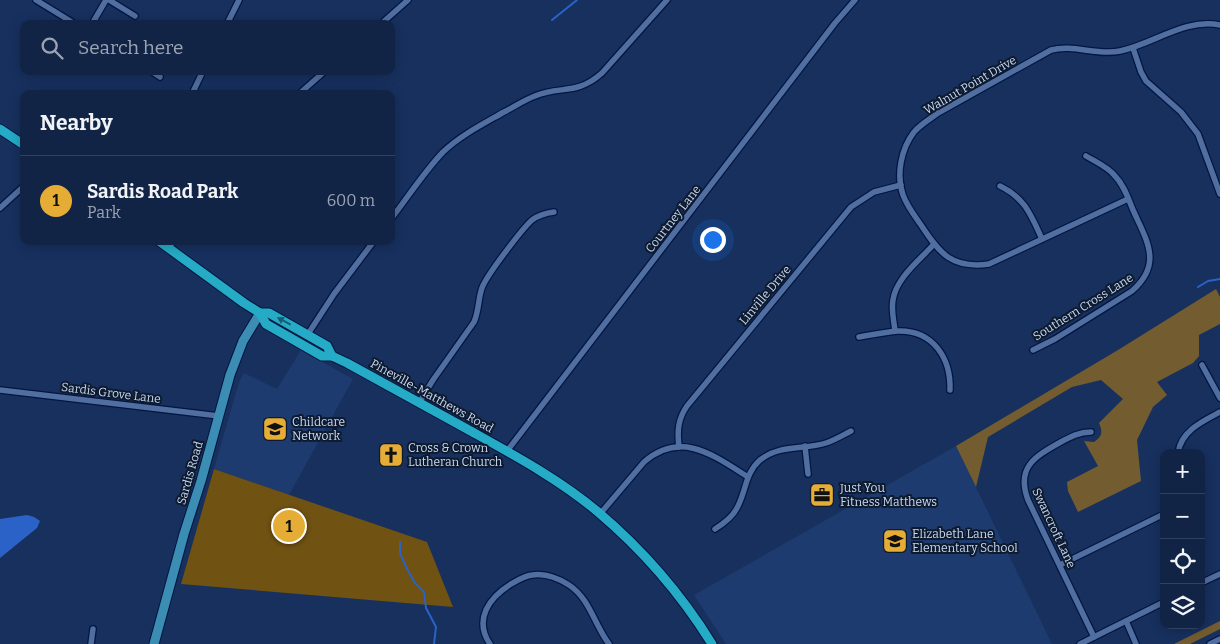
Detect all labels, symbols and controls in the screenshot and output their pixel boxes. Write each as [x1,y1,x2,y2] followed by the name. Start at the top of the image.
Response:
[20,20,395,75] search box
[38,34,66,62] icon: search
[78,36,183,59] text: Search here
[921,53,1019,117] street label: Walnut Point Drive
[40,110,113,136] text: Nearby
[87,180,238,203] text: Sardis Road Park
[642,183,704,255] street label: Courtney Lane
[53,191,59,210] text: 1
[327,191,375,210] text: 600 m
[87,203,121,222] text: Park
[700,227,726,253] your location
[736,263,794,327] street label: Linville Drive
[1030,271,1136,343] street label: Southern Cross Lane
[277,317,291,325] one-way arrow
[368,356,496,436] street label: Pineville-Matthews Road
[60,380,162,406] street label: Sardis Grove Lane
[292,415,345,443] place label: Childcare Network
[262,416,288,442] school or university icon: Childcare Network
[174,440,206,506] street label: Sardis Road
[408,441,503,469] place label: Cross & Crown Lutheran Church
[378,442,404,468] church icon: Cross & Crown Lutheran Church
[1160,449,1205,629] map controls
[1160,449,1205,494] button: +
[839,481,937,509] place label: Just You Fitness Matthews
[809,482,835,508] office icon: Just You Fitness Matthews
[1029,486,1079,570] street label: Swancroft Lane
[1160,494,1205,539] button: −
[273,507,305,545] pin: 1
[912,527,1018,555] place label: Elizabeth Lane Elementary School
[882,528,908,554] school or university icon: Elizabeth Lane Elementary School
[1160,539,1205,584] button: locate
[1160,584,1205,629] button: layers

